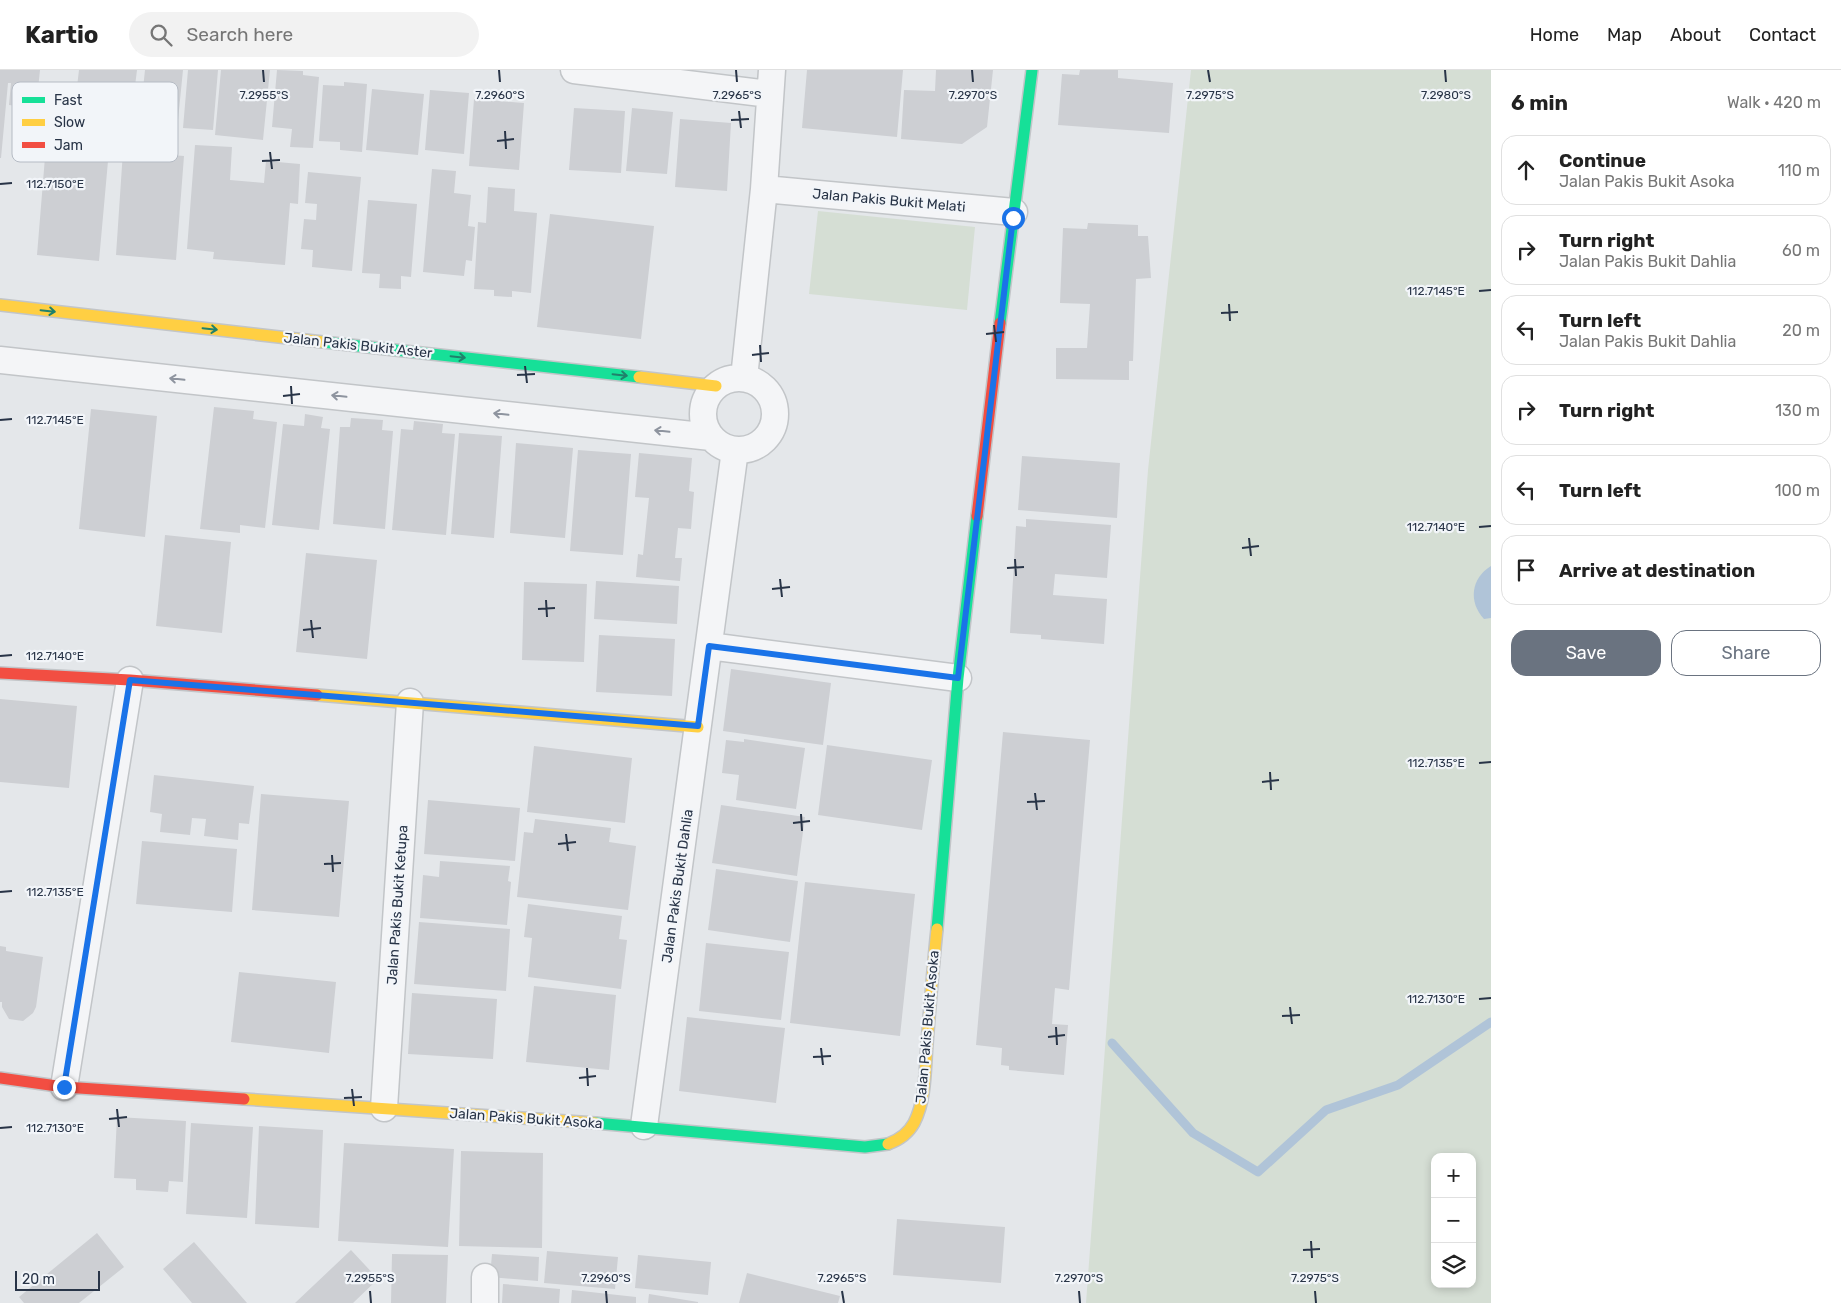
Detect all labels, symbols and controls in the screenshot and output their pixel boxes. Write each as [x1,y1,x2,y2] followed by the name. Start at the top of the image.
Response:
[129,12,479,57] search box
[25,21,99,49] text: Kartio
[147,21,175,49] icon: search
[187,23,293,46] text: Search here
[1530,24,1579,46] text: Home
[1607,24,1642,46] text: Map
[1670,24,1721,46] text: About
[1749,24,1816,46] text: Contact
[12,82,178,162] legend
[240,88,288,102] text: 7.2955°S
[475,88,525,102] text: 7.2960°S
[713,88,761,102] text: 7.2965°S
[949,88,997,102] text: 7.2970°S
[1186,88,1234,102] text: 7.2975°S
[1421,88,1471,102] text: 7.2980°S
[1511,90,1568,115] text: 6 min
[54,92,83,109] text: Fast
[1727,93,1821,112] text: Walk · 420 m
[54,114,85,131] text: Slow
[54,137,83,154] text: Jam
[1559,149,1646,172] text: Continue
[1512,156,1540,184] icon: ahead
[1778,161,1820,180] text: 110 m
[1559,172,1735,191] text: Jalan Pakis Bukit Asoka
[26,177,84,191] text: 112.7150°E
[812,185,966,216] street label: Jalan Pakis Bukit Melati
[1002,207,1025,230] route start
[1559,229,1654,252] text: Turn right
[1512,236,1540,264] icon: right
[1782,241,1820,260] text: 60 m
[1559,252,1736,271] text: Jalan Pakis Bukit Dahlia
[1407,284,1465,298] text: 112.7145°E
[40,306,56,316] one-way arrow
[1559,309,1641,332] text: Turn left
[1512,316,1540,344] icon: left
[1782,321,1820,340] text: 20 m
[202,324,218,334] one-way arrow
[283,329,434,362] street label: Jalan Pakis Bukit Aster
[1559,332,1736,351] text: Jalan Pakis Bukit Dahlia
[450,352,466,362] one-way arrow
[612,370,628,380] one-way arrow
[170,374,186,384] one-way arrow
[331,391,347,401] one-way arrow
[1512,396,1540,424] icon: right
[1559,399,1654,422] text: Turn right
[1775,401,1820,420] text: 130 m
[493,409,509,419] one-way arrow
[26,413,84,427] text: 112.7145°E
[654,426,670,436] one-way arrow
[1512,476,1540,504] icon: left
[1559,479,1641,502] text: Turn left
[1775,481,1820,500] text: 100 m
[1407,520,1465,534] text: 112.7140°E
[1512,556,1540,584] icon: arrive
[1559,559,1755,582] text: Arrive at destination
[1511,630,1661,676] button: Save
[1671,630,1821,676] button: Share
[26,649,84,663] text: 112.7140°E
[1407,756,1465,770] text: 112.7135°E
[658,808,697,964] street label: Jalan Pakis Bukit Dahlia
[383,824,412,986] street label: Jalan Pakis Bukit Ketupa
[26,885,84,899] text: 112.7135°E
[912,950,943,1104] street label: Jalan Pakis Bukit Asoka
[1407,992,1465,1006] text: 112.7130°E
[53,1076,76,1099] route end
[449,1105,603,1132] street label: Jalan Pakis Bukit Asoka
[26,1121,84,1135] text: 112.7130°E
[1431,1153,1476,1288] map controls
[1431,1153,1476,1198] button: +
[1431,1198,1476,1243] button: −
[1431,1243,1476,1288] button: layers
[15,1268,100,1291] scale bar
[22,1271,55,1288] text: 20 m
[346,1271,394,1285] text: 7.2955°S
[581,1271,631,1285] text: 7.2960°S
[818,1271,866,1285] text: 7.2965°S
[1055,1271,1103,1285] text: 7.2970°S
[1291,1271,1339,1285] text: 7.2975°S

